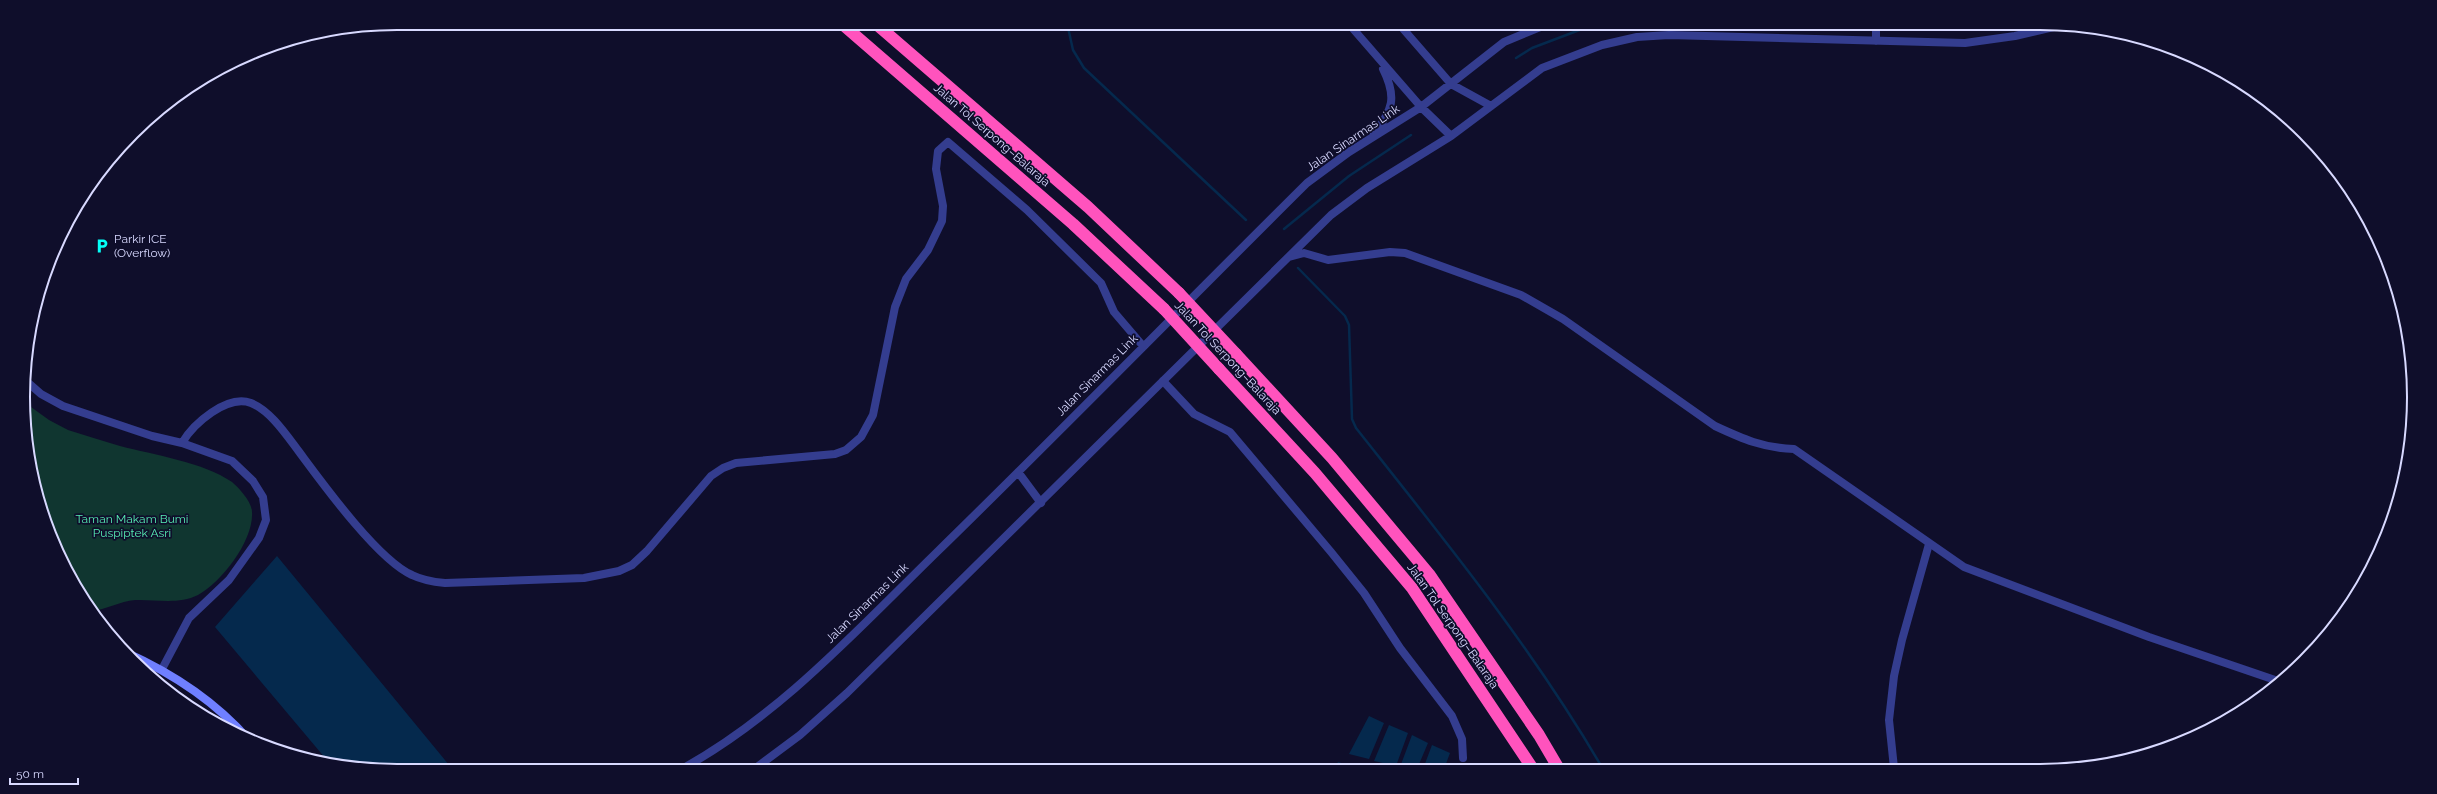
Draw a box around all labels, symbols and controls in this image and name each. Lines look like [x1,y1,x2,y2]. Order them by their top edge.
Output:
street label: Jalan Tol Serpong–Balaraja [931,81,1053,189]
street label: Jalan Sinarmas Link [1304,101,1403,174]
place label: Parkir ICE (Overflow) [114,232,170,260]
parking icon: Parkir ICE (Overflow) [93,237,111,255]
street label: Jalan Tol Serpong–Balaraja [1172,299,1284,417]
street label: Jalan Sinarmas Link [1053,331,1141,419]
park label: Taman Makam Bumi Puspiptek Asri [76,512,188,540]
street label: Jalan Sinarmas Link [823,560,912,646]
street label: Jalan Tol Serpong–Balaraja [1404,561,1502,691]
scale bar [10,760,78,786]
text: 50 m [16,767,44,781]

